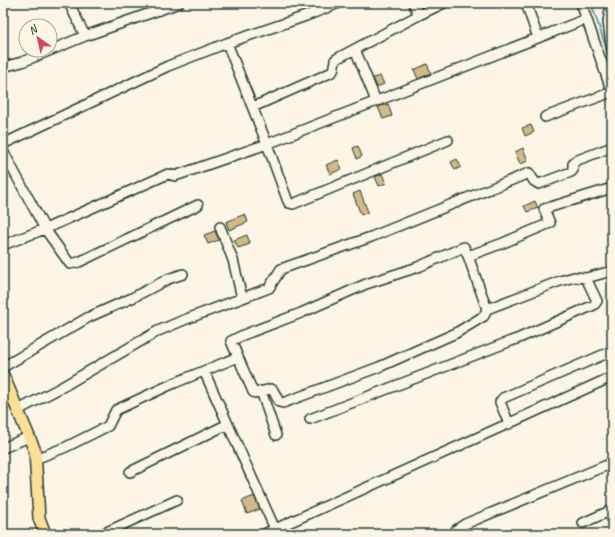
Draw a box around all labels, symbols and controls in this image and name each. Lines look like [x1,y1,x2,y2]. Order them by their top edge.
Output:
north arrow [18,18,58,58]
text: N [26,21,41,37]

